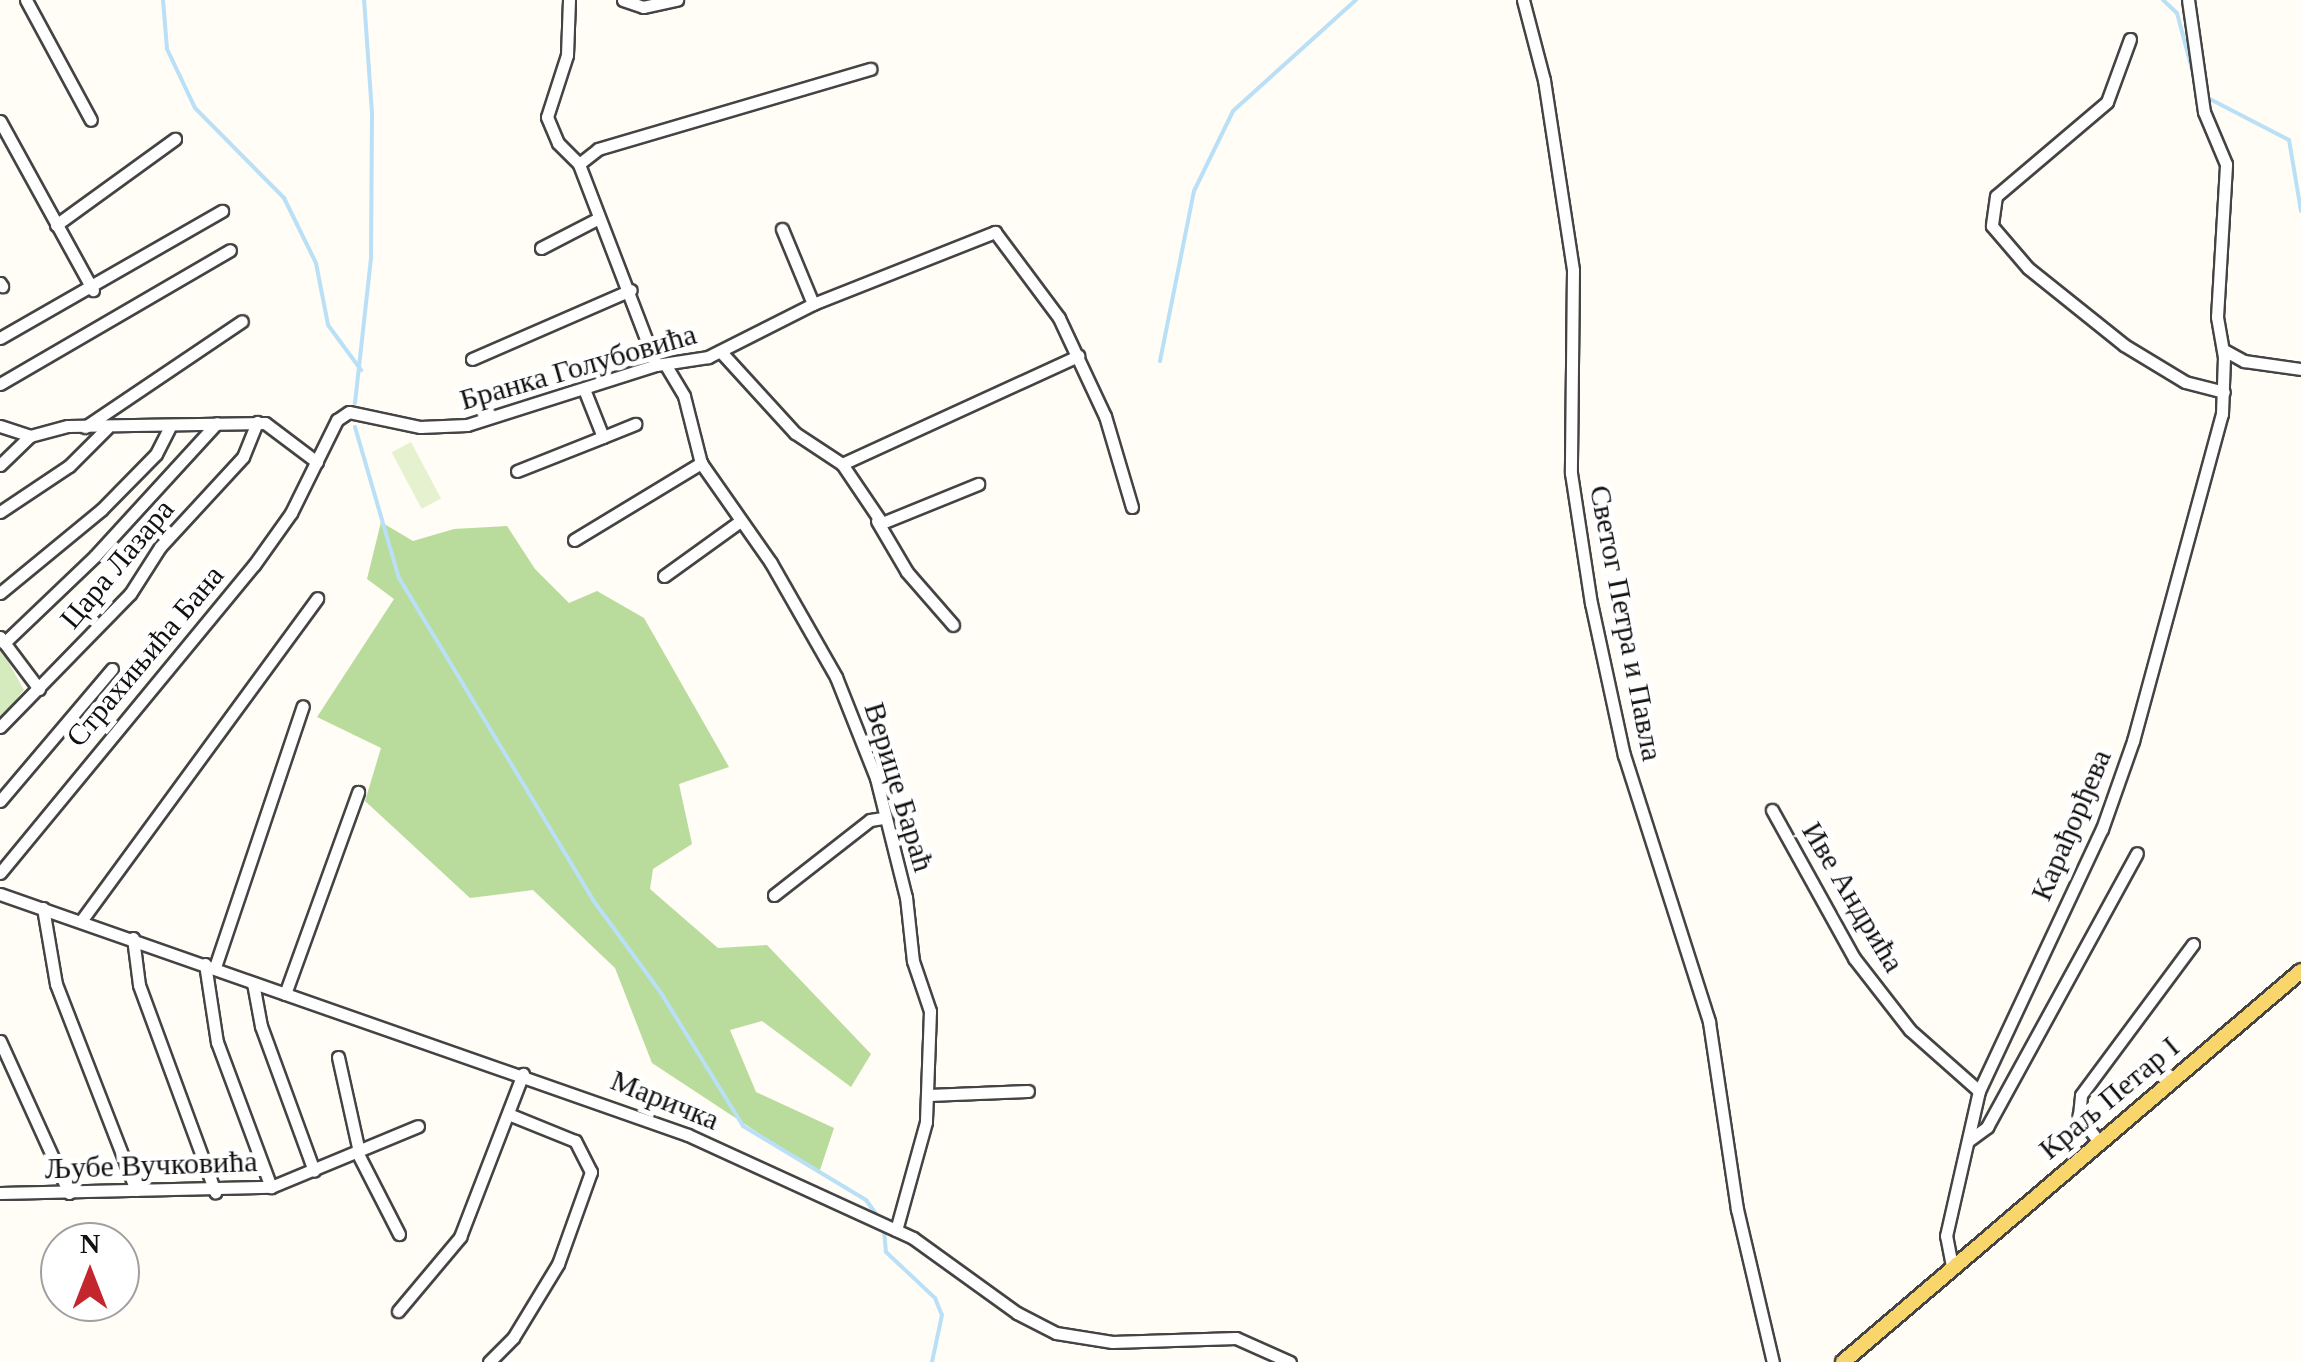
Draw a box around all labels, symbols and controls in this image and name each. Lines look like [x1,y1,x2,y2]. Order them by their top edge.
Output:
street label: Бранка Голубовића [456,316,700,418]
street label: Светог Петра и Павла [1582,482,1670,764]
street label: Цара Лазара [52,492,182,636]
street label: Страхињића Бана [59,558,231,754]
street label: Верице Бараћ [856,698,942,876]
street label: Карађорђева [2023,744,2119,906]
street label: Иве Андрића [1794,815,1912,979]
street label: Краљ Петар I [2032,1029,2186,1167]
street label: Маричка [606,1062,724,1138]
street label: Љубе Вучковића [44,1143,258,1187]
north arrow [40,1222,140,1322]
text: N [80,1228,100,1259]

